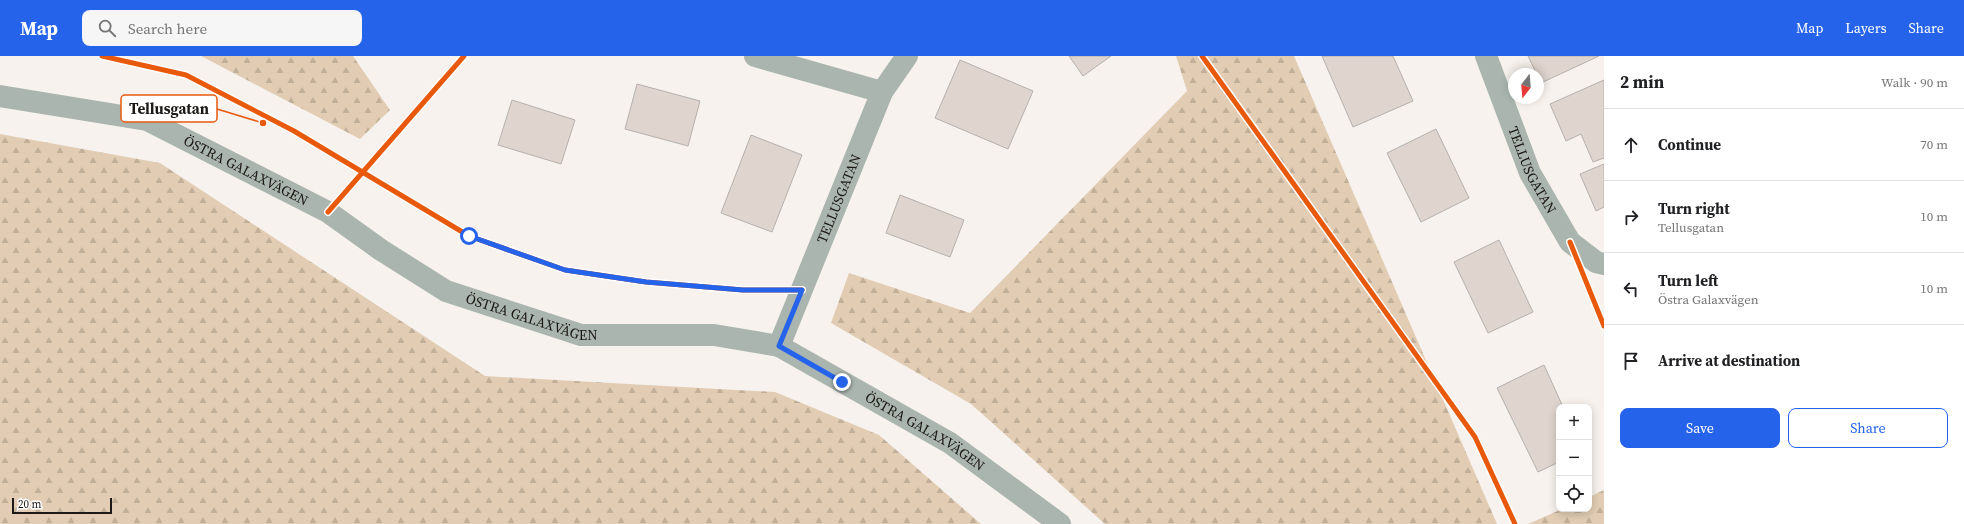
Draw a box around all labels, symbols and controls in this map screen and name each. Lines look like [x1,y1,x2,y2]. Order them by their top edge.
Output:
search box [82,10,362,46]
text: Map [20,15,58,41]
icon: search [96,17,118,39]
text: Search here [128,18,207,39]
text: Map [1796,18,1823,38]
text: Layers [1845,18,1887,38]
text: Share [1909,18,1944,38]
north arrow [1508,68,1544,104]
text: 2 min [1620,70,1664,94]
text: Walk · 90 m [1881,74,1948,91]
callout: Tellusgatan [121,95,217,122]
text: Tellusgatan [129,98,209,119]
street label: TELLUSGATAN [1503,123,1561,217]
street label: ÖSTRA GALAXVÄGEN [180,130,312,210]
icon: ahead [1620,134,1642,156]
text: Continue [1658,134,1721,155]
text: 70 m [1920,136,1948,153]
street label: TELLUSGATAN [812,151,866,246]
text: Turn right [1658,198,1730,219]
icon: right [1620,206,1642,228]
text: 10 m [1920,208,1948,225]
text: Tellusgatan [1658,219,1724,236]
route start [460,227,478,245]
text: Turn left [1658,270,1718,291]
icon: left [1620,278,1642,300]
text: 10 m [1920,280,1948,297]
street label: ÖSTRA GALAXVÄGEN [463,288,598,345]
text: Östra Galaxvägen [1658,291,1759,308]
icon: arrive [1620,350,1642,372]
text: Arrive at destination [1658,350,1800,371]
route end [833,373,851,391]
street label: ÖSTRA GALAXVÄGEN [861,387,989,475]
map controls [1556,404,1592,512]
button: + [1556,404,1592,440]
button: Save [1620,408,1780,448]
button: Share [1788,408,1948,448]
button: − [1556,440,1592,476]
button: locate [1556,476,1592,512]
scale bar [12,496,112,515]
text: 20 m [18,497,41,512]

